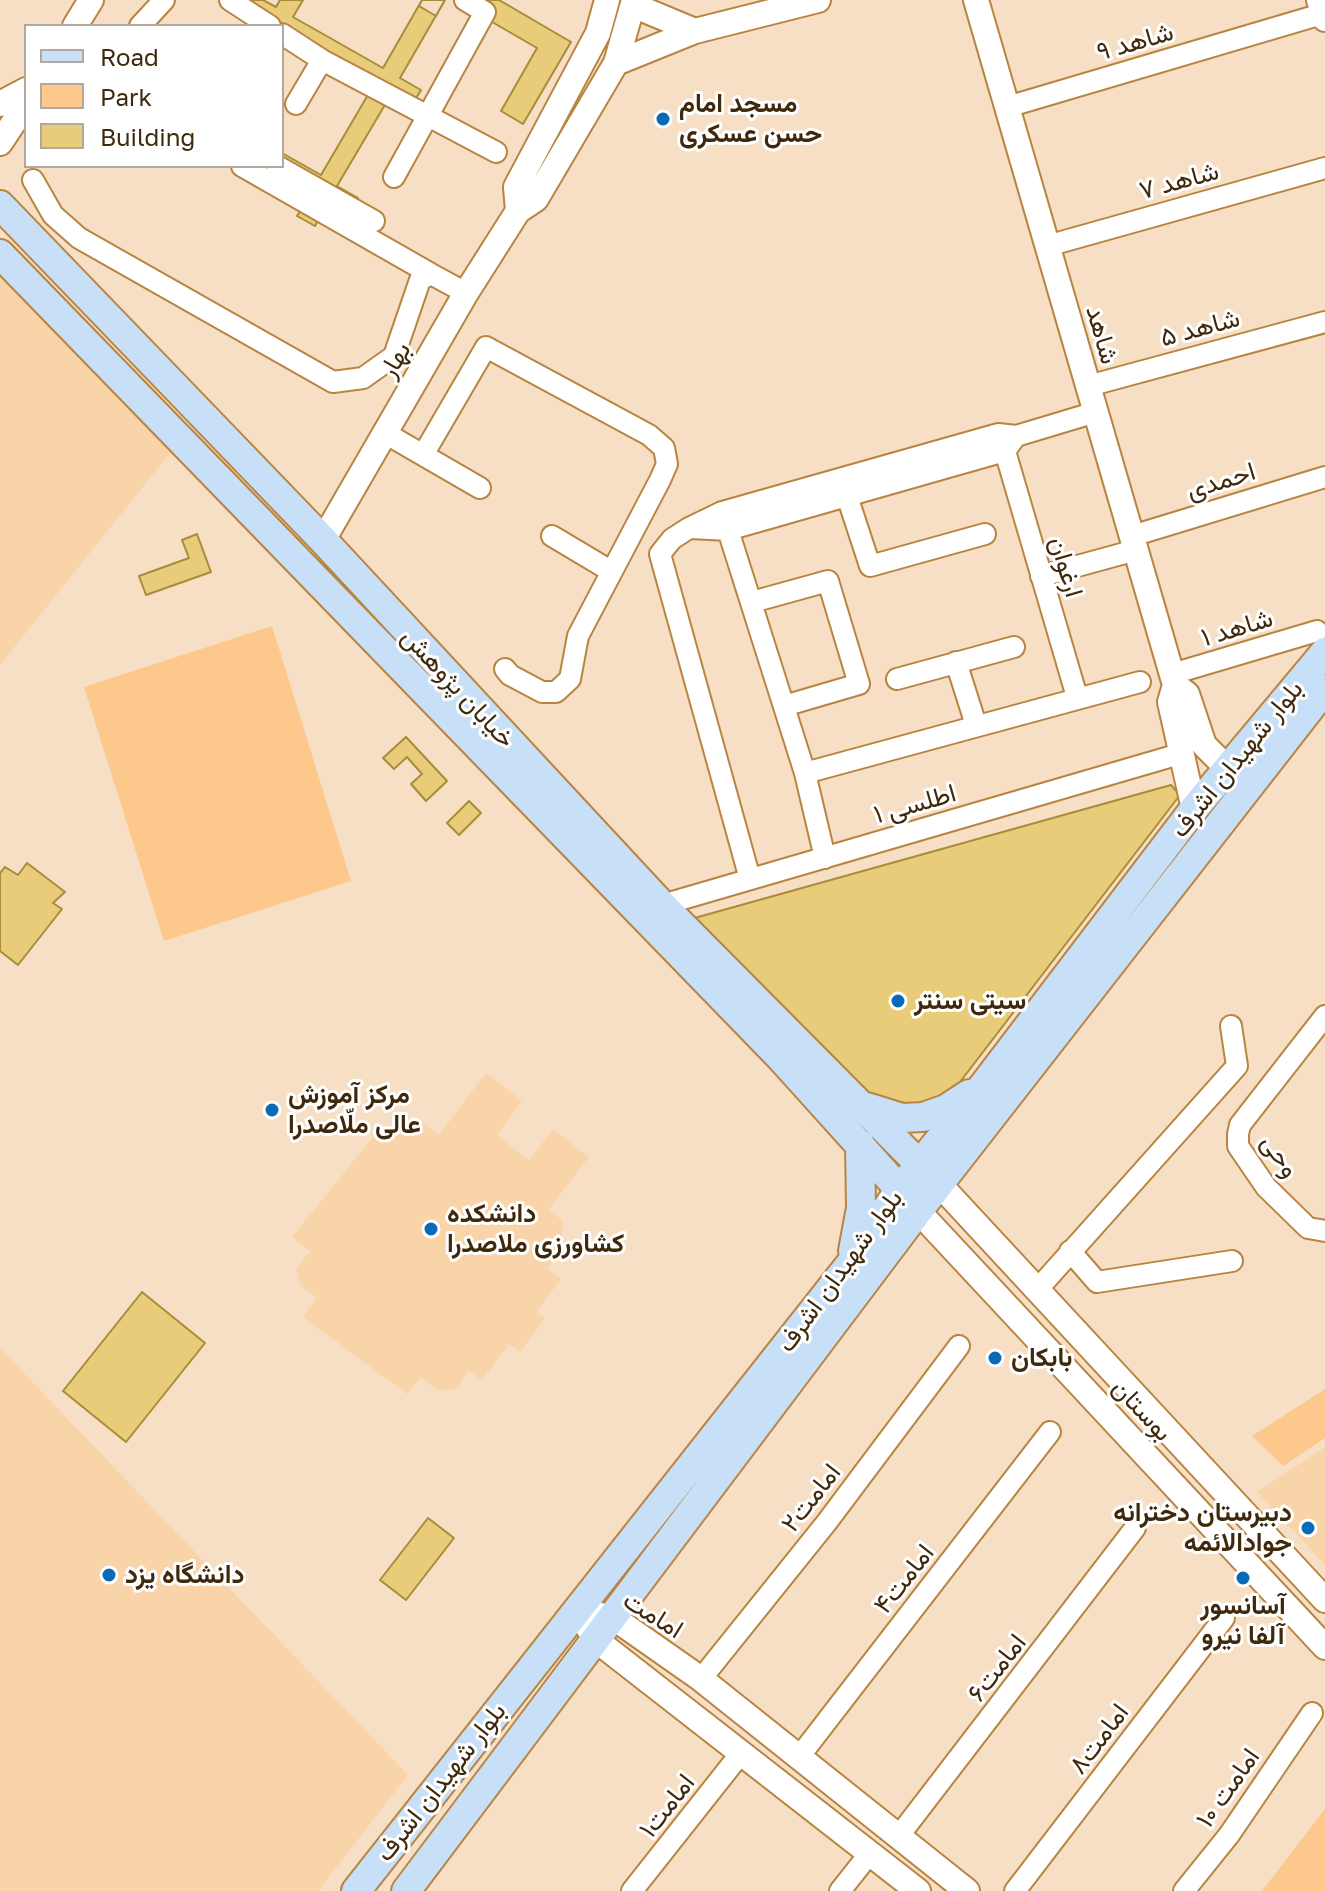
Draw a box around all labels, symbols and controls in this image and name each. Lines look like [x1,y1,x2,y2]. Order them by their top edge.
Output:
street label: شاهد ۹ [1093,16,1177,68]
legend [24,24,284,168]
text: Road [100,42,159,71]
text: Park [100,82,152,111]
place label: مسجد امام حسن عسکری [679,88,822,150]
marker: مسجد امام حسن عسکری [654,110,672,128]
text: Building [100,122,195,151]
street label: شاهد ۷ [1136,155,1222,207]
street label: شاهد [1079,302,1125,368]
street label: شاهد ۵ [1157,302,1243,354]
street label: بهار [372,336,418,384]
street label: احمدی [1183,456,1259,506]
street label: ارغوان [1043,533,1089,601]
street label: شاهد ۱ [1197,602,1277,654]
street label: خیابان پژوهش [395,622,521,754]
street label: بلوار شهیدان اشرف [1164,674,1310,844]
street label: اطلسی ۱ [870,777,960,831]
place label: سیتی سنتر [914,985,1026,1017]
marker: سیتی سنتر [889,992,907,1010]
place label: مرکز آموزش عالی ملّاصدرا [288,1079,421,1140]
marker: مرکز آموزش عالی ملّاصدرا [263,1101,281,1119]
street label: وحی [1254,1128,1306,1184]
street label: بلوار شهیدان اشرف [771,1184,909,1358]
place label: دانشکده کشاورزی ملاصدرا [447,1198,624,1260]
marker: دانشکده کشاورزی ملاصدرا [422,1220,440,1238]
place label: بابکان [1011,1342,1073,1374]
marker: بابکان [986,1349,1004,1367]
street label: بوستان [1105,1372,1179,1448]
street label: امامت۲ [775,1458,847,1538]
place label: دبیرستان دخترانه جوادالائمه [1113,1497,1292,1558]
marker: دبیرستان دخترانه جوادالائمه [1299,1519,1317,1537]
street label: امامت۴ [867,1538,941,1620]
place label: دانشگاه یزد [125,1559,244,1591]
marker: دانشگاه یزد [100,1566,118,1584]
marker: آسانسور آلفا نيرو [1234,1569,1252,1587]
street label: امامت [617,1585,689,1645]
place label: آسانسور آلفا نيرو [1200,1590,1286,1652]
street label: امامت۶ [961,1628,1033,1708]
street label: بلوار شهیدان اشرف [369,1696,513,1868]
street label: امامت۸ [1062,1698,1136,1780]
street label: امامت ۱۰ [1189,1742,1267,1834]
street label: امامت۱ [632,1768,702,1844]

